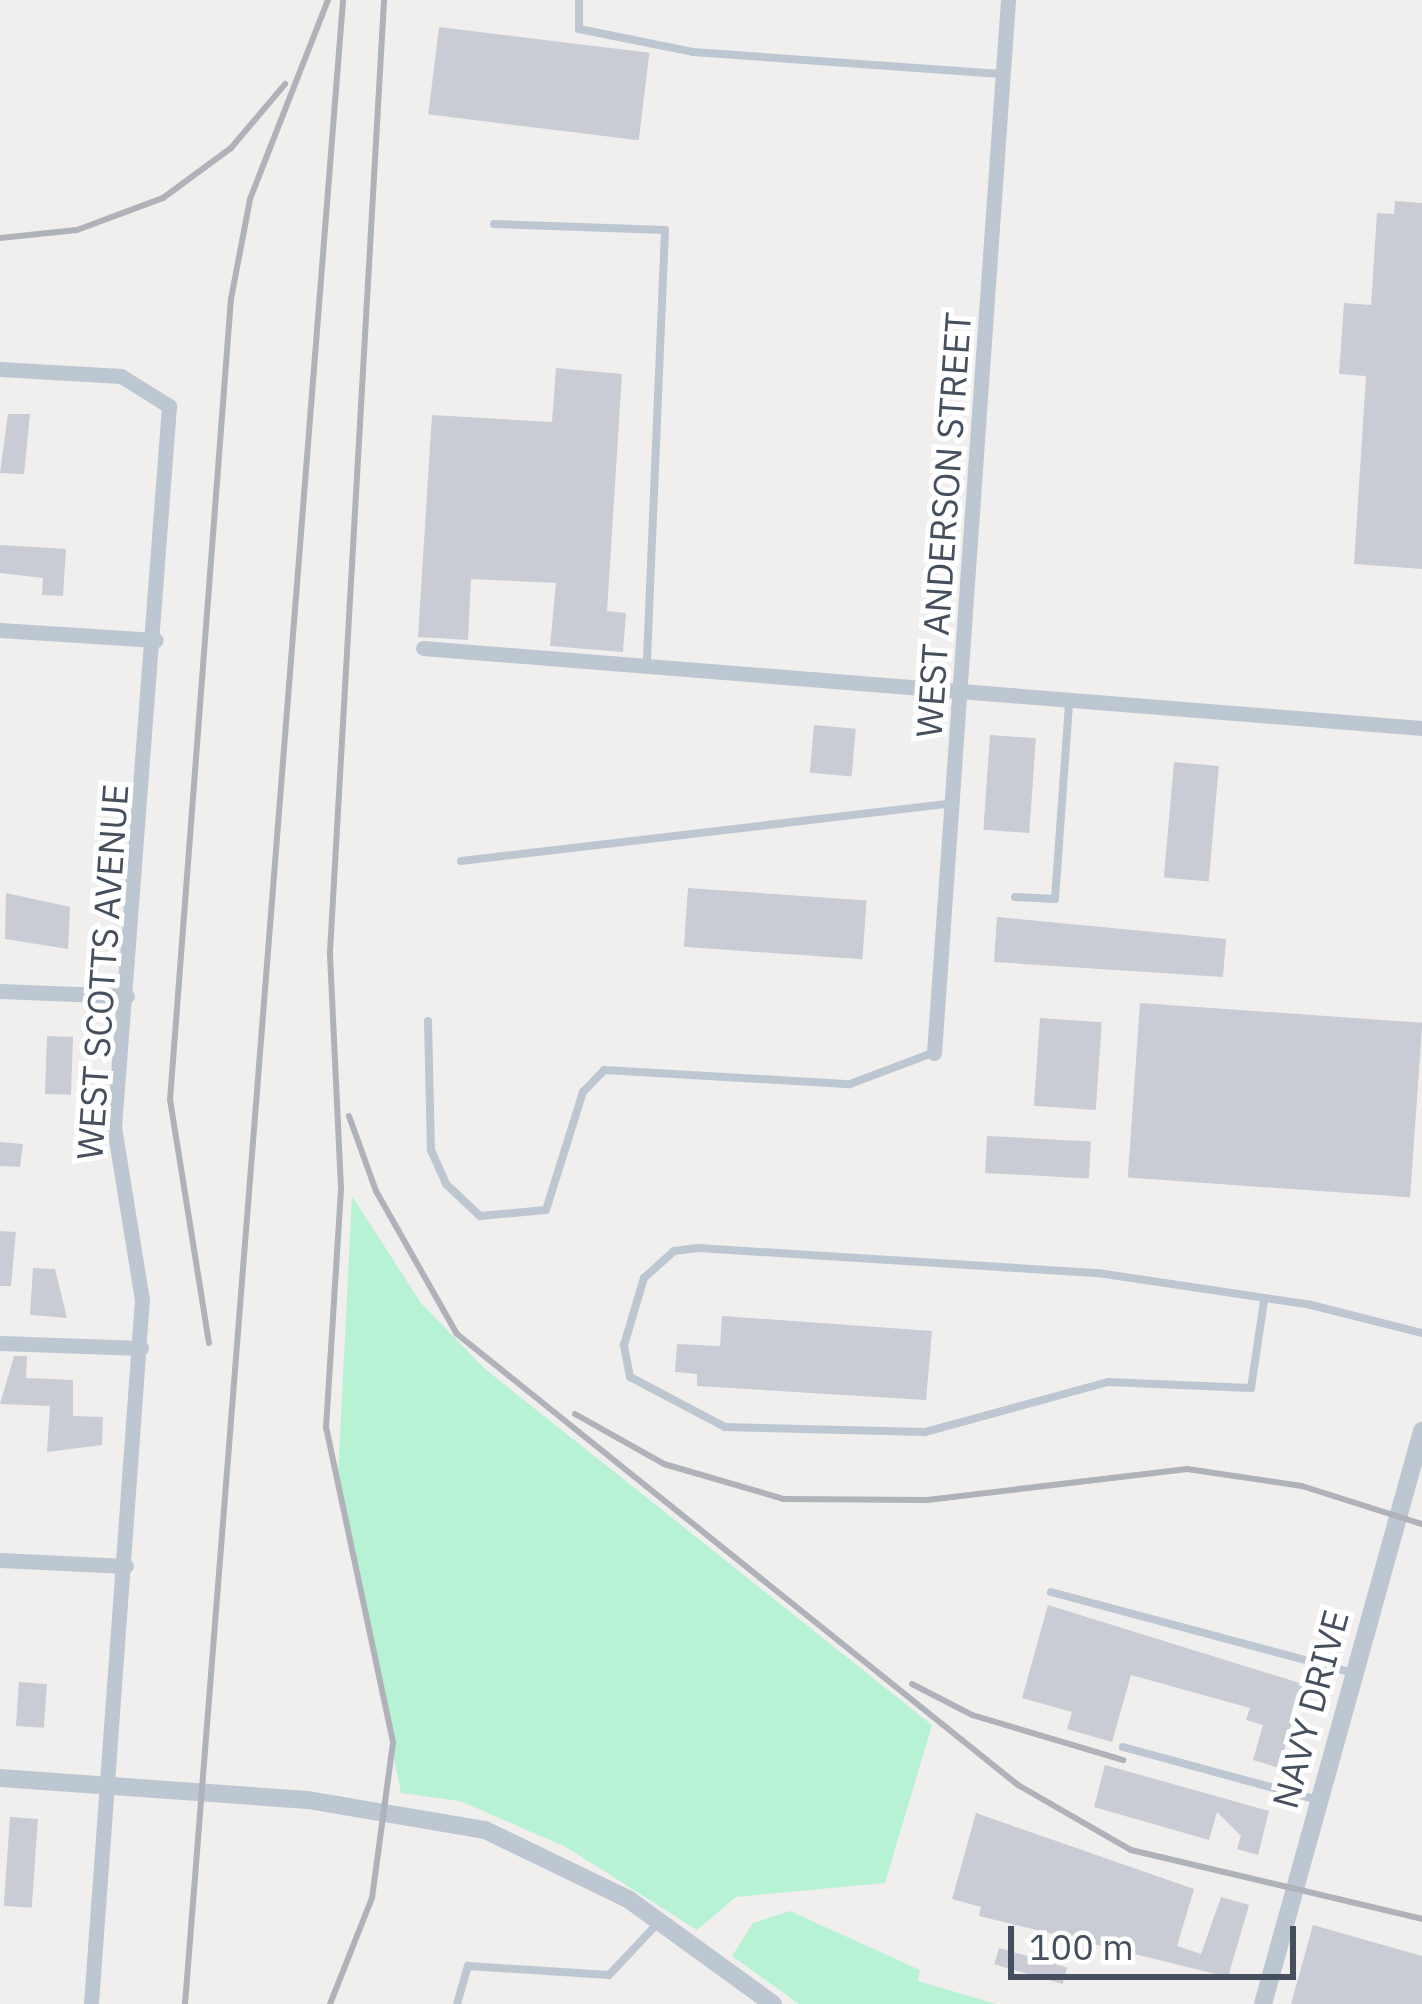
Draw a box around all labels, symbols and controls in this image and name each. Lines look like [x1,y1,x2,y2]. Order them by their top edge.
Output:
street label: WEST ANDERSON STREET [907,311,979,739]
street label: WEST SCOTTS AVENUE [67,783,137,1161]
street label: NAVY DRIVE [1263,1605,1357,1813]
scale bar [1014,1902,1302,1976]
text: 100 m [1029,1923,1134,1970]

